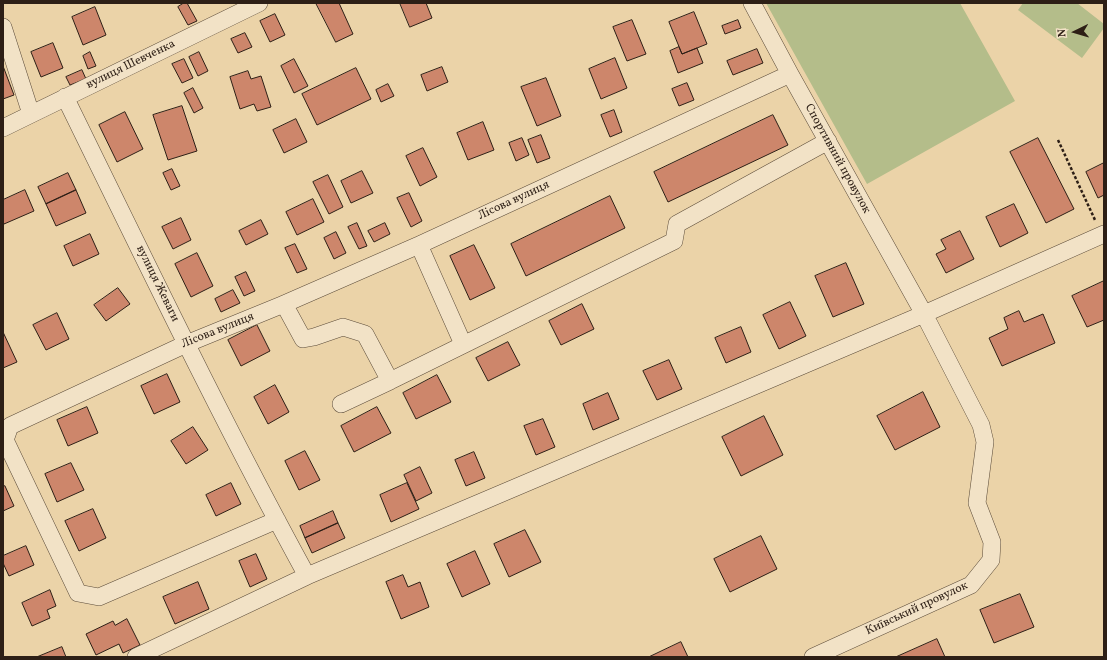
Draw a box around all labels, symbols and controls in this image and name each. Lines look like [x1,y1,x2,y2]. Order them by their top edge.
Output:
north arrow [1055,12,1095,52]
text: N [1055,28,1070,38]
street label: вулиця Шевченка [84,37,178,93]
street label: Спортивний провулок [801,102,873,216]
street label: Лісова вулиця [476,178,552,224]
street label: вулиця Жеваги [132,243,182,325]
street label: Лісова вулиця [180,310,256,352]
street label: Київський провулок [864,579,970,639]

